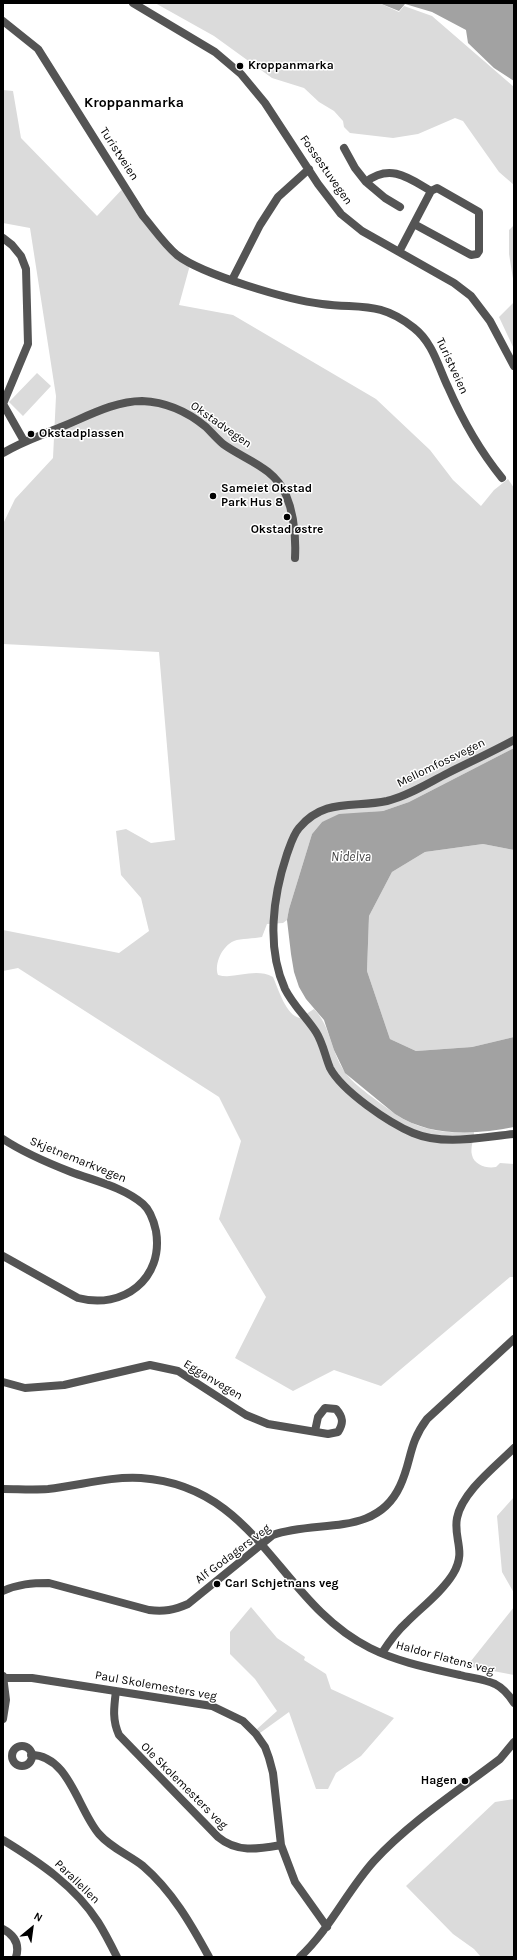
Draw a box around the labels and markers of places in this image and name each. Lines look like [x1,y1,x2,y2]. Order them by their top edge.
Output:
place label: Kroppanmarka [248,59,334,73]
marker: Kroppanmarka [235,61,245,71]
place label: Okstadplassen [39,427,124,441]
marker: Okstadplassen [26,429,36,439]
place label: Sameiet Okstad Park Hus 8 [221,482,312,510]
marker: Sameiet Okstad Park Hus 8 [208,491,218,501]
marker: Okstad østre [282,512,292,522]
place label: Okstad østre [251,523,323,537]
place label: Carl Schjetnans veg [225,1577,339,1591]
marker: Carl Schjetnans veg [212,1579,222,1589]
place label: Hagen [421,1774,457,1788]
marker: Hagen [460,1776,470,1786]

